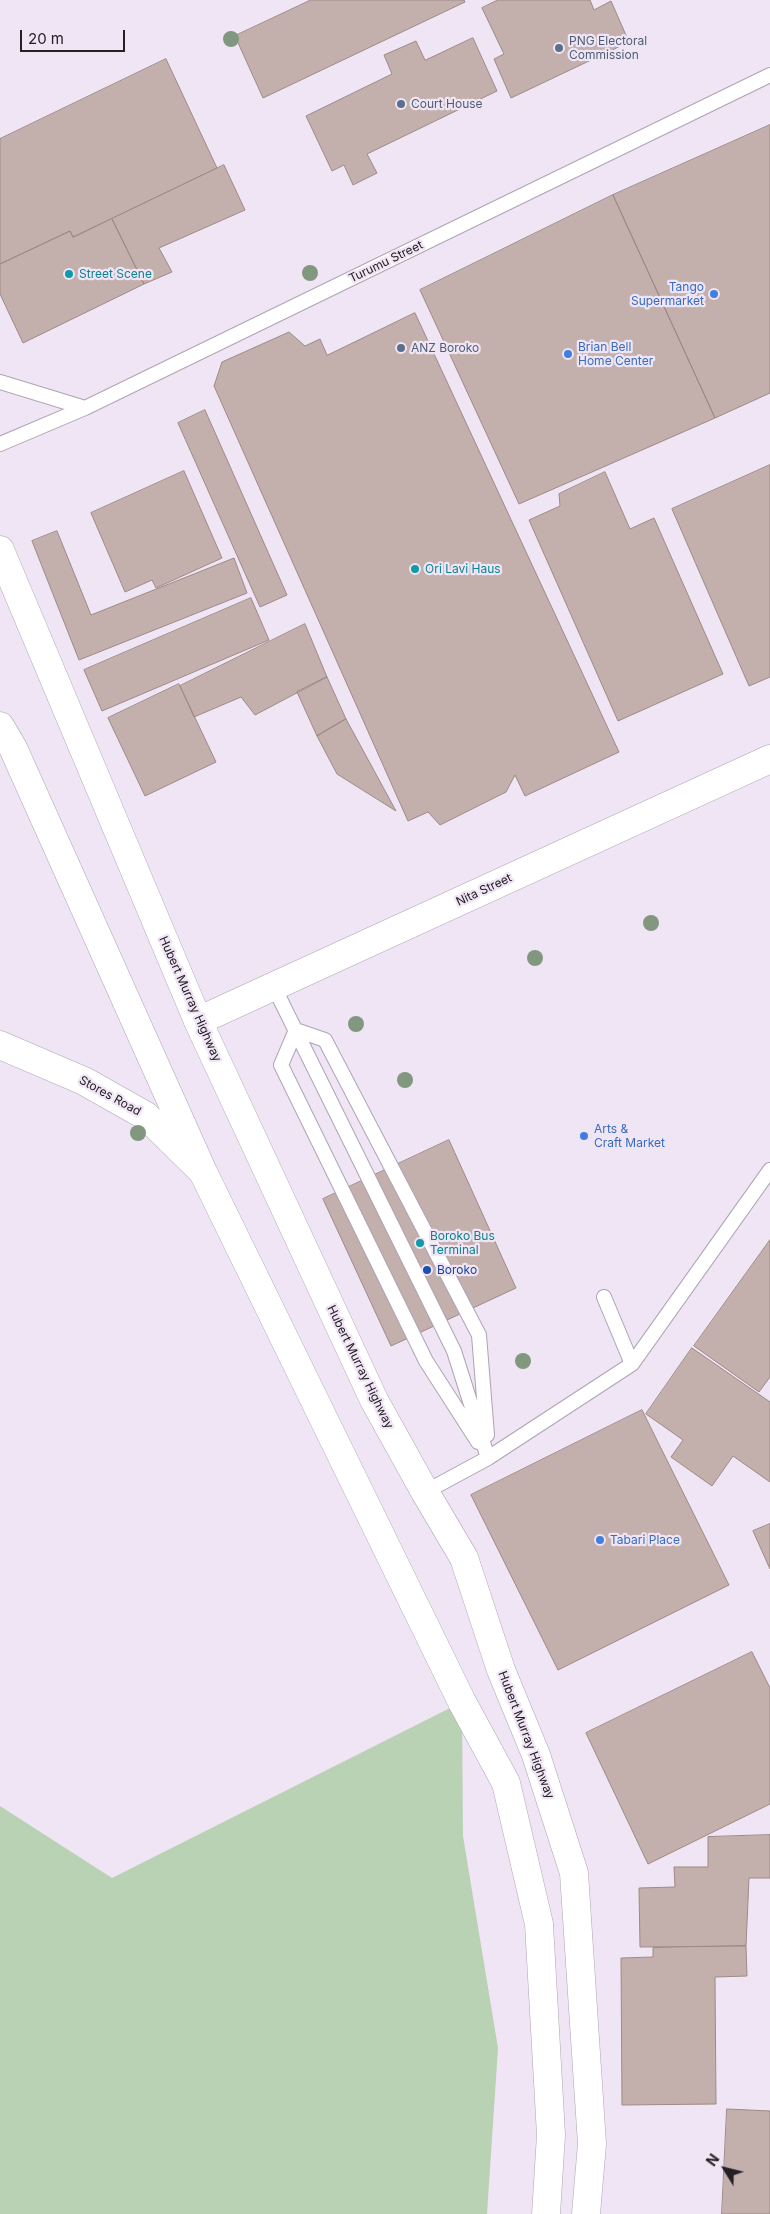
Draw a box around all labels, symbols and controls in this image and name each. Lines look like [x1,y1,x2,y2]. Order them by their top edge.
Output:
scale bar [22,20,128,52]
text: 20 m [28,29,64,48]
place label: PNG Electoral Commission [569,34,647,62]
marker: PNG Electoral Commission [553,42,565,54]
place label: Court House [411,97,483,111]
marker: Court House [395,98,407,110]
street label: Turumu Street [347,238,425,286]
place label: Street Scene [79,267,152,281]
marker: Street Scene [63,268,75,280]
place label: Tango Supermarket [631,280,704,308]
marker: Tango Supermarket [708,288,720,300]
place label: Brian Bell Home Center [578,340,653,368]
place label: ANZ Boroko [411,341,479,355]
marker: ANZ Boroko [395,342,407,354]
marker: Brian Bell Home Center [562,348,574,360]
place label: Ori Lavi Haus [425,562,501,576]
marker: Ori Lavi Haus [409,563,421,575]
street label: Nita Street [454,871,514,909]
street label: Hubert Murray Highway [156,934,224,1064]
street label: Stores Road [76,1073,144,1119]
place label: Arts & Craft Market [594,1122,665,1150]
marker: Arts & Craft Market [578,1130,590,1142]
place label: Boroko Bus Terminal [430,1229,495,1257]
marker: Boroko Bus Terminal [414,1237,426,1249]
place label: Boroko [437,1263,477,1277]
marker: Boroko [421,1264,433,1276]
street label: Hubert Murray Highway [324,1303,396,1431]
place label: Tabari Place [610,1533,680,1547]
marker: Tabari Place [594,1534,606,1546]
street label: Hubert Murray Highway [495,1669,557,1801]
north arrow [700,2144,750,2194]
text: N [702,2151,722,2169]

